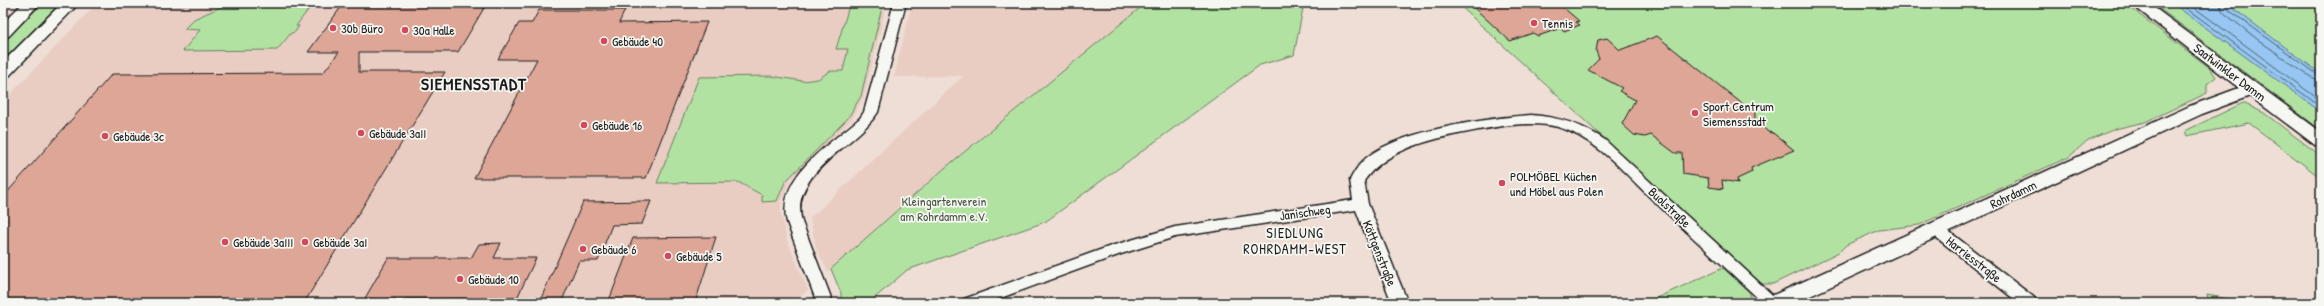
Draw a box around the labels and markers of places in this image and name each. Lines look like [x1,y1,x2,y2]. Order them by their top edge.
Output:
place label: Tennis [1542,14,1573,32]
marker: Tennis [1529,18,1539,28]
place label: 30b Büro [341,19,383,37]
place label: 30a Halle [413,21,455,39]
marker: 30b Büro [328,23,338,33]
marker: 30a Halle [400,25,410,35]
place label: Gebäude 40 [612,32,663,50]
marker: Gebäude 40 [599,36,609,46]
place label: Sport Centrum Siemensstadt [1703,97,1774,130]
marker: Sport Centrum Siemensstadt [1690,108,1700,118]
place label: Gebäude 16 [592,116,642,134]
marker: Gebäude 16 [579,120,589,130]
place label: Gebäude 3aII [369,124,426,142]
place label: Gebäude 3c [113,127,164,145]
marker: Gebäude 3aII [356,128,366,138]
marker: Gebäude 3c [100,131,110,141]
place label: POLMÖBEL Küchen und Möbel aus Polen [1510,167,1604,200]
marker: POLMÖBEL Küchen und Möbel aus Polen [1497,178,1507,188]
place label: Gebäude 3aIII [233,233,293,251]
place label: Gebäude 3aI [313,233,367,251]
marker: Gebäude 3aIII [220,237,230,247]
marker: Gebäude 3aI [300,237,310,247]
place label: Gebäude 6 [591,240,637,258]
marker: Gebäude 6 [578,244,588,254]
place label: Gebäude 5 [676,247,722,265]
marker: Gebäude 5 [663,251,673,261]
place label: Gebäude 10 [468,270,519,288]
marker: Gebäude 10 [455,274,465,284]

